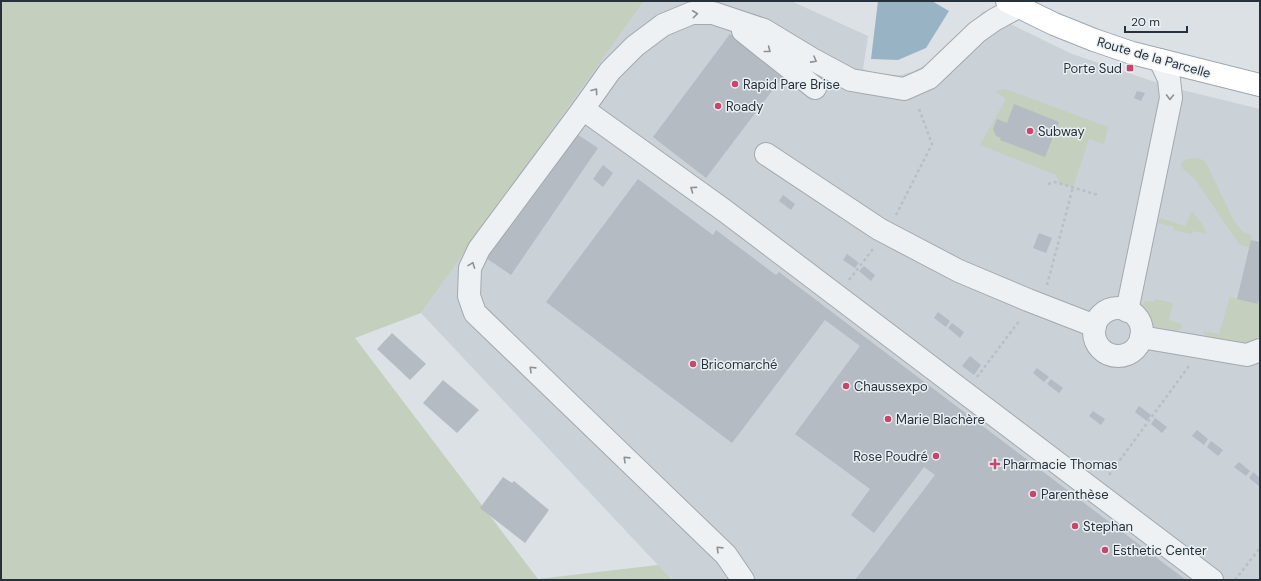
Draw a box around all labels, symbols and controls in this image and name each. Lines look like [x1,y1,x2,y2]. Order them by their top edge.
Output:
scale bar [1125,8,1187,34]
one-way arrow [692,9,698,18]
text: 20 m [1131,14,1160,30]
street label: Route de la Parcelle [1095,33,1213,82]
one-way arrow [764,46,771,53]
one-way arrow [810,55,817,63]
place label: Porte Sud [1063,60,1122,77]
marker: Porte Sud [1125,63,1135,73]
place label: Rapid Pare Brise [743,76,840,93]
marker: Rapid Pare Brise [730,79,740,89]
one-way arrow [590,88,598,95]
one-way arrow [1166,94,1174,100]
place label: Roady [726,98,764,115]
marker: Roady [713,101,723,111]
place label: Subway [1038,123,1085,140]
marker: Subway [1025,126,1035,136]
one-way arrow [691,186,698,193]
one-way arrow [467,261,475,268]
place label: Bricomarché [701,356,777,373]
marker: Bricomarché [688,359,698,369]
one-way arrow [529,366,537,373]
place label: Chaussexpo [854,378,928,395]
marker: Chaussexpo [841,381,851,391]
place label: Marie Blachère [896,411,985,428]
marker: Marie Blachère [883,414,893,424]
place label: Rose Poudré [853,448,928,465]
marker: Rose Poudré [931,451,941,461]
one-way arrow [623,456,631,464]
place label: Pharmacie Thomas [1003,456,1118,473]
marker: Pharmacie Thomas [990,459,1000,469]
place label: Parenthèse [1041,486,1109,503]
marker: Parenthèse [1028,489,1038,499]
place label: Stephan [1083,518,1133,535]
marker: Stephan [1070,521,1080,531]
place label: Esthetic Center [1113,542,1207,559]
marker: Esthetic Center [1100,545,1110,555]
one-way arrow [717,547,724,554]

